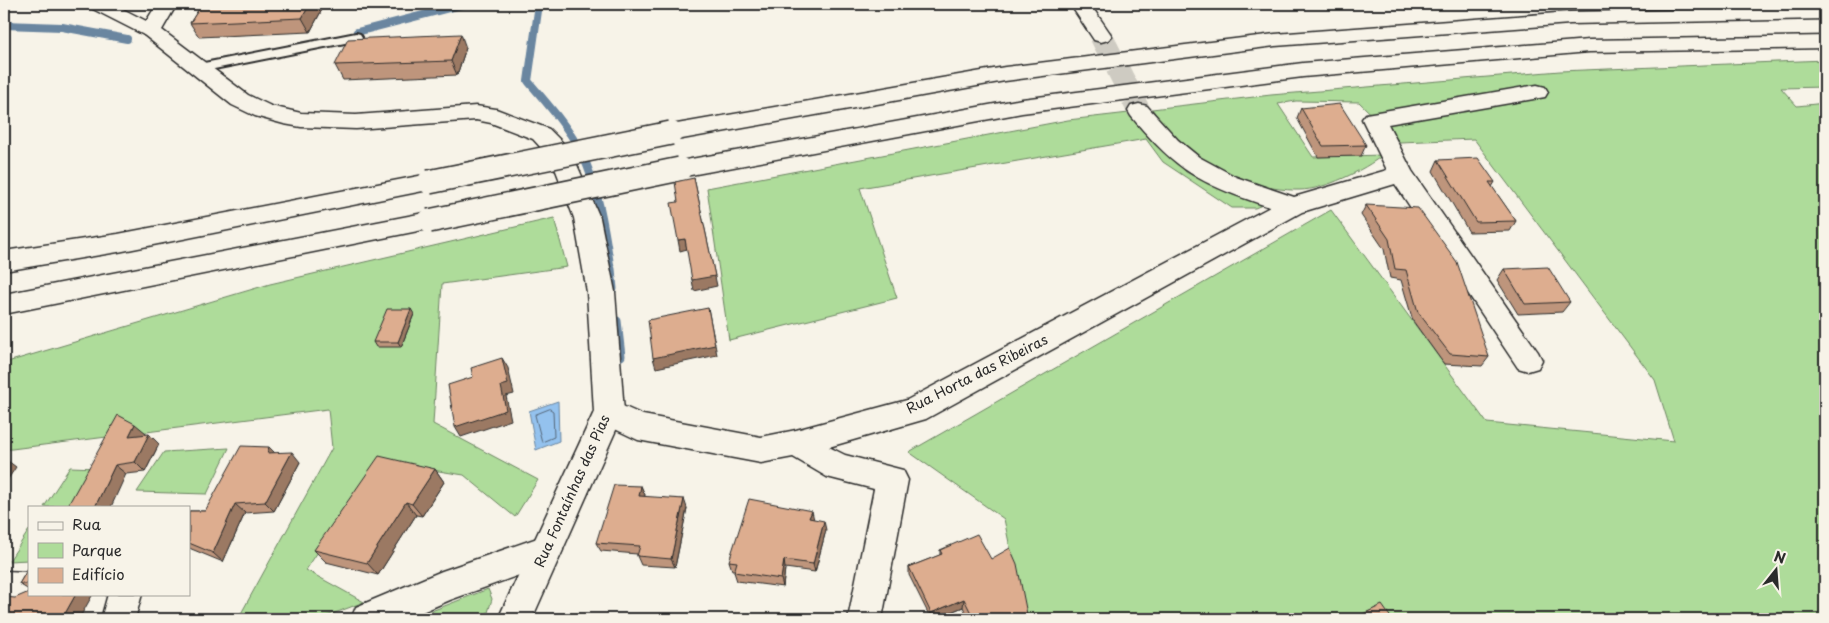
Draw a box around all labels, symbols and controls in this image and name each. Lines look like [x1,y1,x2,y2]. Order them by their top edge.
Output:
street label: Rua Horta das Ribeiras [902,329,1051,418]
street label: Rua Fontaínhas das Pias [528,411,615,571]
legend [28,506,190,596]
text: Rua [72,512,101,535]
text: Parque [72,538,122,561]
text: N [1772,545,1788,569]
north arrow [1752,546,1802,596]
text: Edifício [72,562,125,585]

